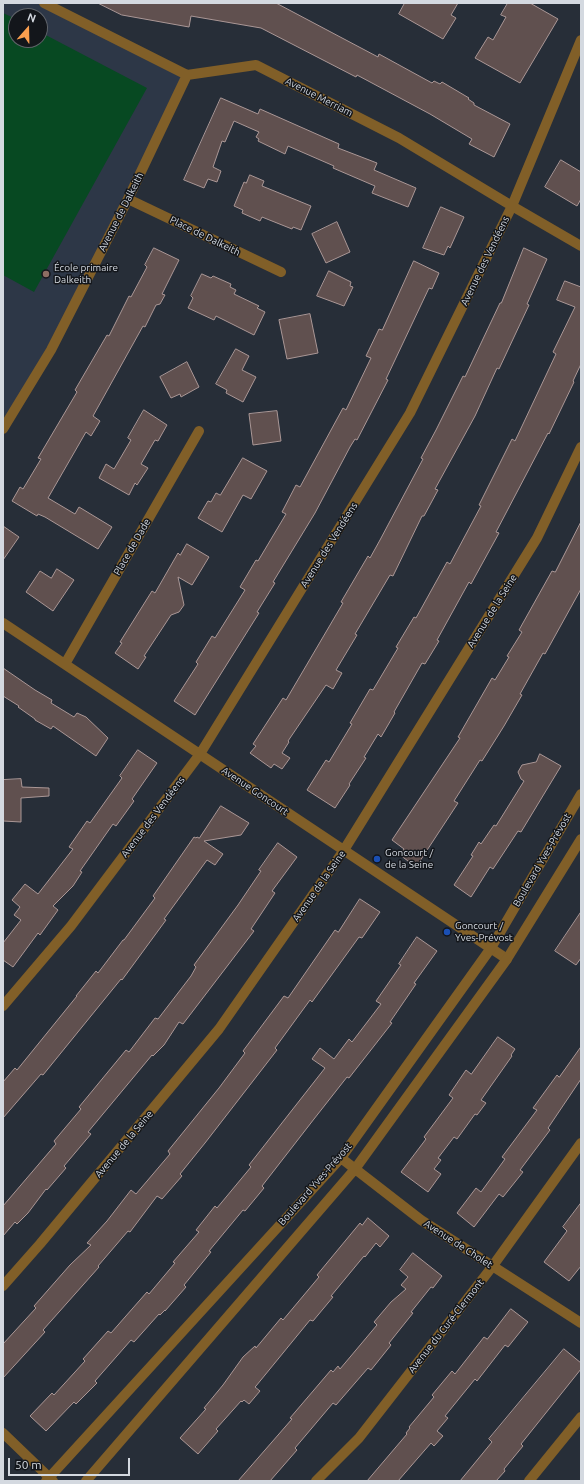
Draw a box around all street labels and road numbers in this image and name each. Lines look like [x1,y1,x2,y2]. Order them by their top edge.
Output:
street label: Avenue Merriam [283,75,355,119]
street label: Avenue de Dalkeith [96,171,146,253]
street label: Place de Dalkeith [168,214,242,258]
street label: Avenue des Vendéens [458,214,512,308]
street label: Avenue des Vendéens [298,500,360,590]
street label: Place de Dade [111,517,153,577]
street label: Avenue de la Seine [465,572,519,650]
street label: Avenue Goncourt [219,764,291,818]
street label: Avenue des Vendéens [119,774,187,860]
street label: Boulevard Yves-Prévost [510,811,574,909]
street label: Avenue de la Seine [290,848,348,924]
street label: Avenue de la Seine [92,1108,156,1180]
street label: Boulevard Yves-Prévost [276,1140,354,1228]
street label: Avenue de Cholet [421,1217,495,1271]
street label: Avenue du Curé-Clermont [406,1277,486,1375]

